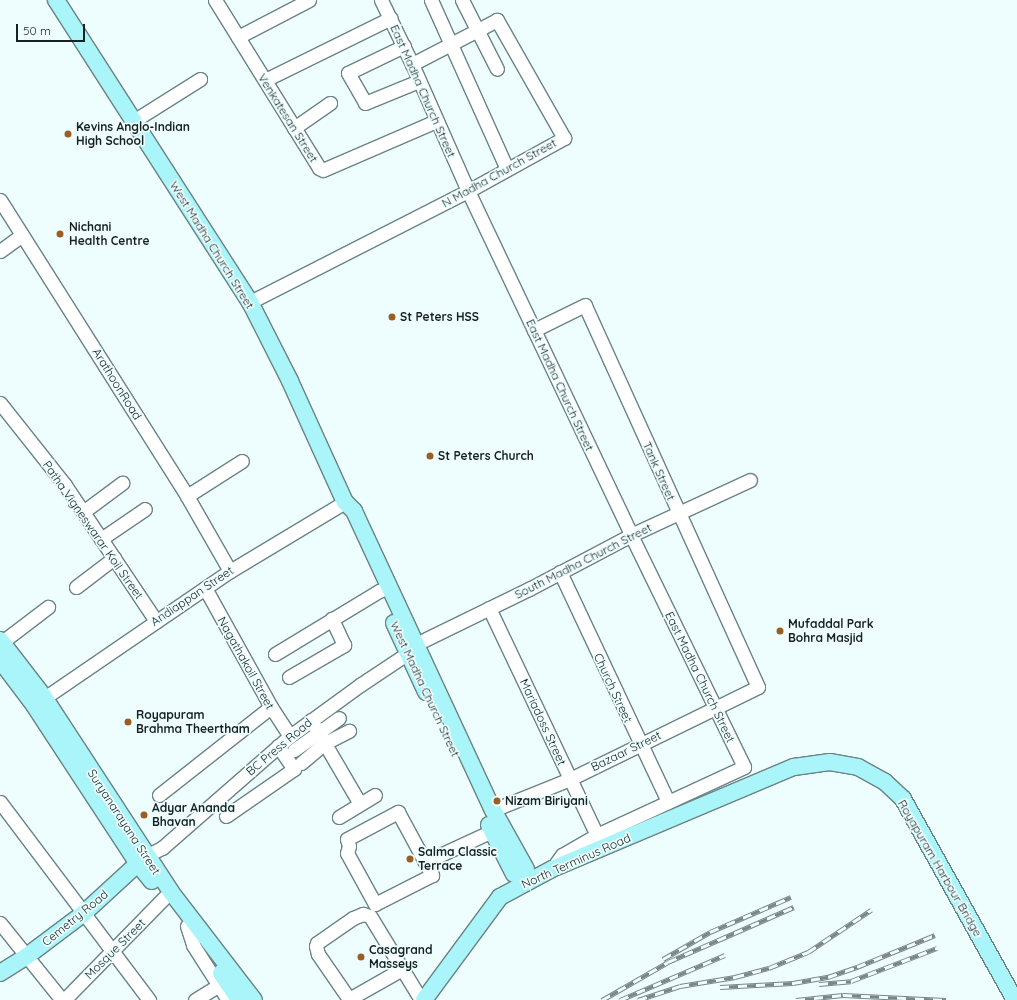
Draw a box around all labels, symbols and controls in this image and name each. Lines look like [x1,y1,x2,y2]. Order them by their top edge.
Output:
scale bar [18,16,87,42]
street label: East Madha Church Street [387,22,459,160]
text: 50 m [23,23,51,38]
street label: Venkatesan Street [255,71,321,165]
place label: Kevins Anglo-Indian High School [76,120,190,148]
marker: Kevins Anglo-Indian High School [63,129,73,139]
street label: N Madha Church Street [439,135,559,211]
street label: West Madha Church Street [167,178,257,312]
place label: Nichani Health Centre [69,220,149,248]
marker: Nichani Health Centre [54,228,66,240]
place label: St Peters HSS [400,310,479,324]
marker: St Peters HSS [387,312,397,322]
street label: East Madha Church Street [523,317,597,453]
street label: ArathoonRoad [89,346,145,422]
street label: Tank Street [640,439,678,503]
place label: St Peters Church [438,449,534,463]
marker: St Peters Church [425,451,435,461]
street label: Patha Vigneswarar Koil Street [40,458,146,602]
street label: South Madha Church Street [512,520,654,602]
street label: Andiappan Street [148,563,236,629]
street label: East Madha Church Street [662,609,738,745]
street label: Nagathakoil Street [215,614,277,712]
place label: Mufaddal Park Bohra Masjid [788,617,874,645]
street label: West Madha Church Street [387,619,463,759]
marker: Mufaddal Park Bohra Masjid [775,626,785,636]
street label: Church Street [591,651,635,725]
street label: Mariadoss Street [517,677,569,767]
place label: Royapuram Brahma Theertham [136,708,250,736]
street label: BC Press Road [243,715,315,779]
marker: Royapuram Brahma Theertham [123,717,133,727]
street label: Bazaar Street [589,728,663,774]
street label: Suryanarayana Street [85,767,163,877]
place label: Nizam Biriyani [505,794,588,808]
marker: Nizam Biriyani [492,796,502,806]
street label: Royapuram Harbour Bridge [895,797,985,939]
place label: Adyar Ananda Bhavan [152,801,235,829]
marker: Adyar Ananda Bhavan [139,810,149,820]
street label: North Terminus Road [519,830,633,892]
place label: Salma Classic Terrace [418,845,497,873]
marker: Salma Classic Terrace [405,854,415,864]
street label: Cemetry Road [39,887,111,949]
street label: Mosque Street [82,916,148,982]
place label: Casagrand Masseys [369,943,432,971]
marker: Casagrand Masseys [356,952,366,962]

